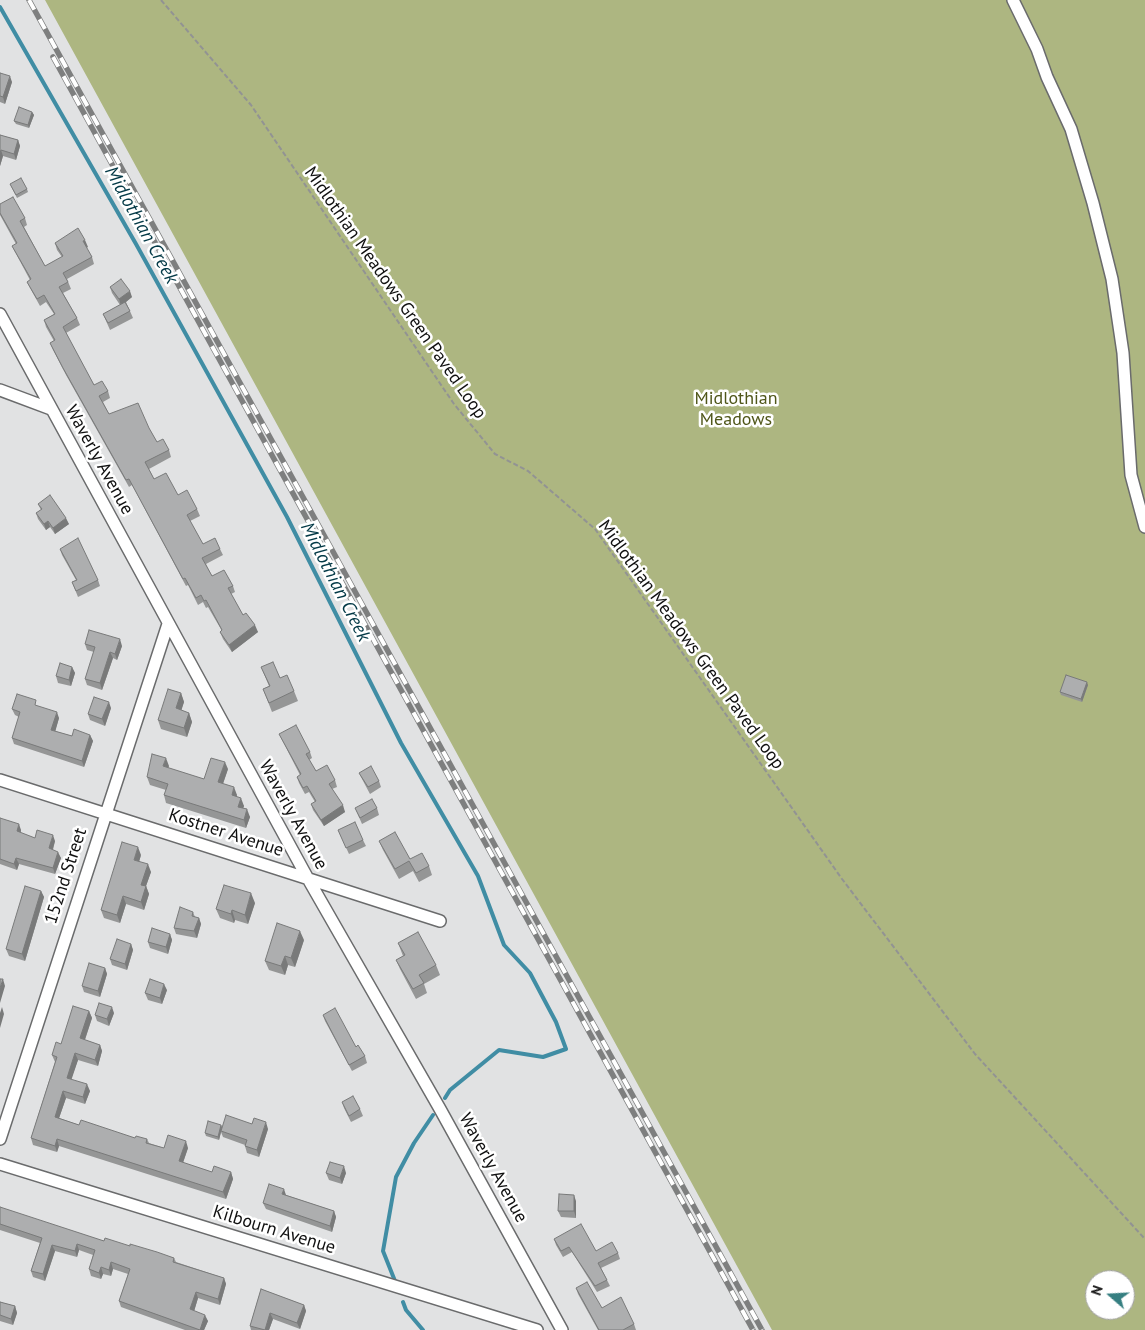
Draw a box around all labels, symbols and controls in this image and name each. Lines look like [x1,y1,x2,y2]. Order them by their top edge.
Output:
water label: Midlothian Creek [99,162,183,288]
street label: Midlothian Meadows Green Paved Loop [299,163,491,423]
park label: Midlothian Meadows [694,388,778,430]
street label: Waverly Avenue [60,402,138,518]
street label: Midlothian Meadows Green Paved Loop [593,516,789,774]
water label: Midlothian Creek [295,519,375,645]
street label: Waverly Avenue [254,757,332,873]
street label: Kostner Avenue [166,804,286,862]
street label: 152nd Street [40,825,92,927]
street label: Waverly Avenue [454,1110,532,1226]
street label: Kilbourn Avenue [210,1201,338,1259]
north arrow [1085,1270,1135,1320]
text: N [1087,1283,1107,1298]

